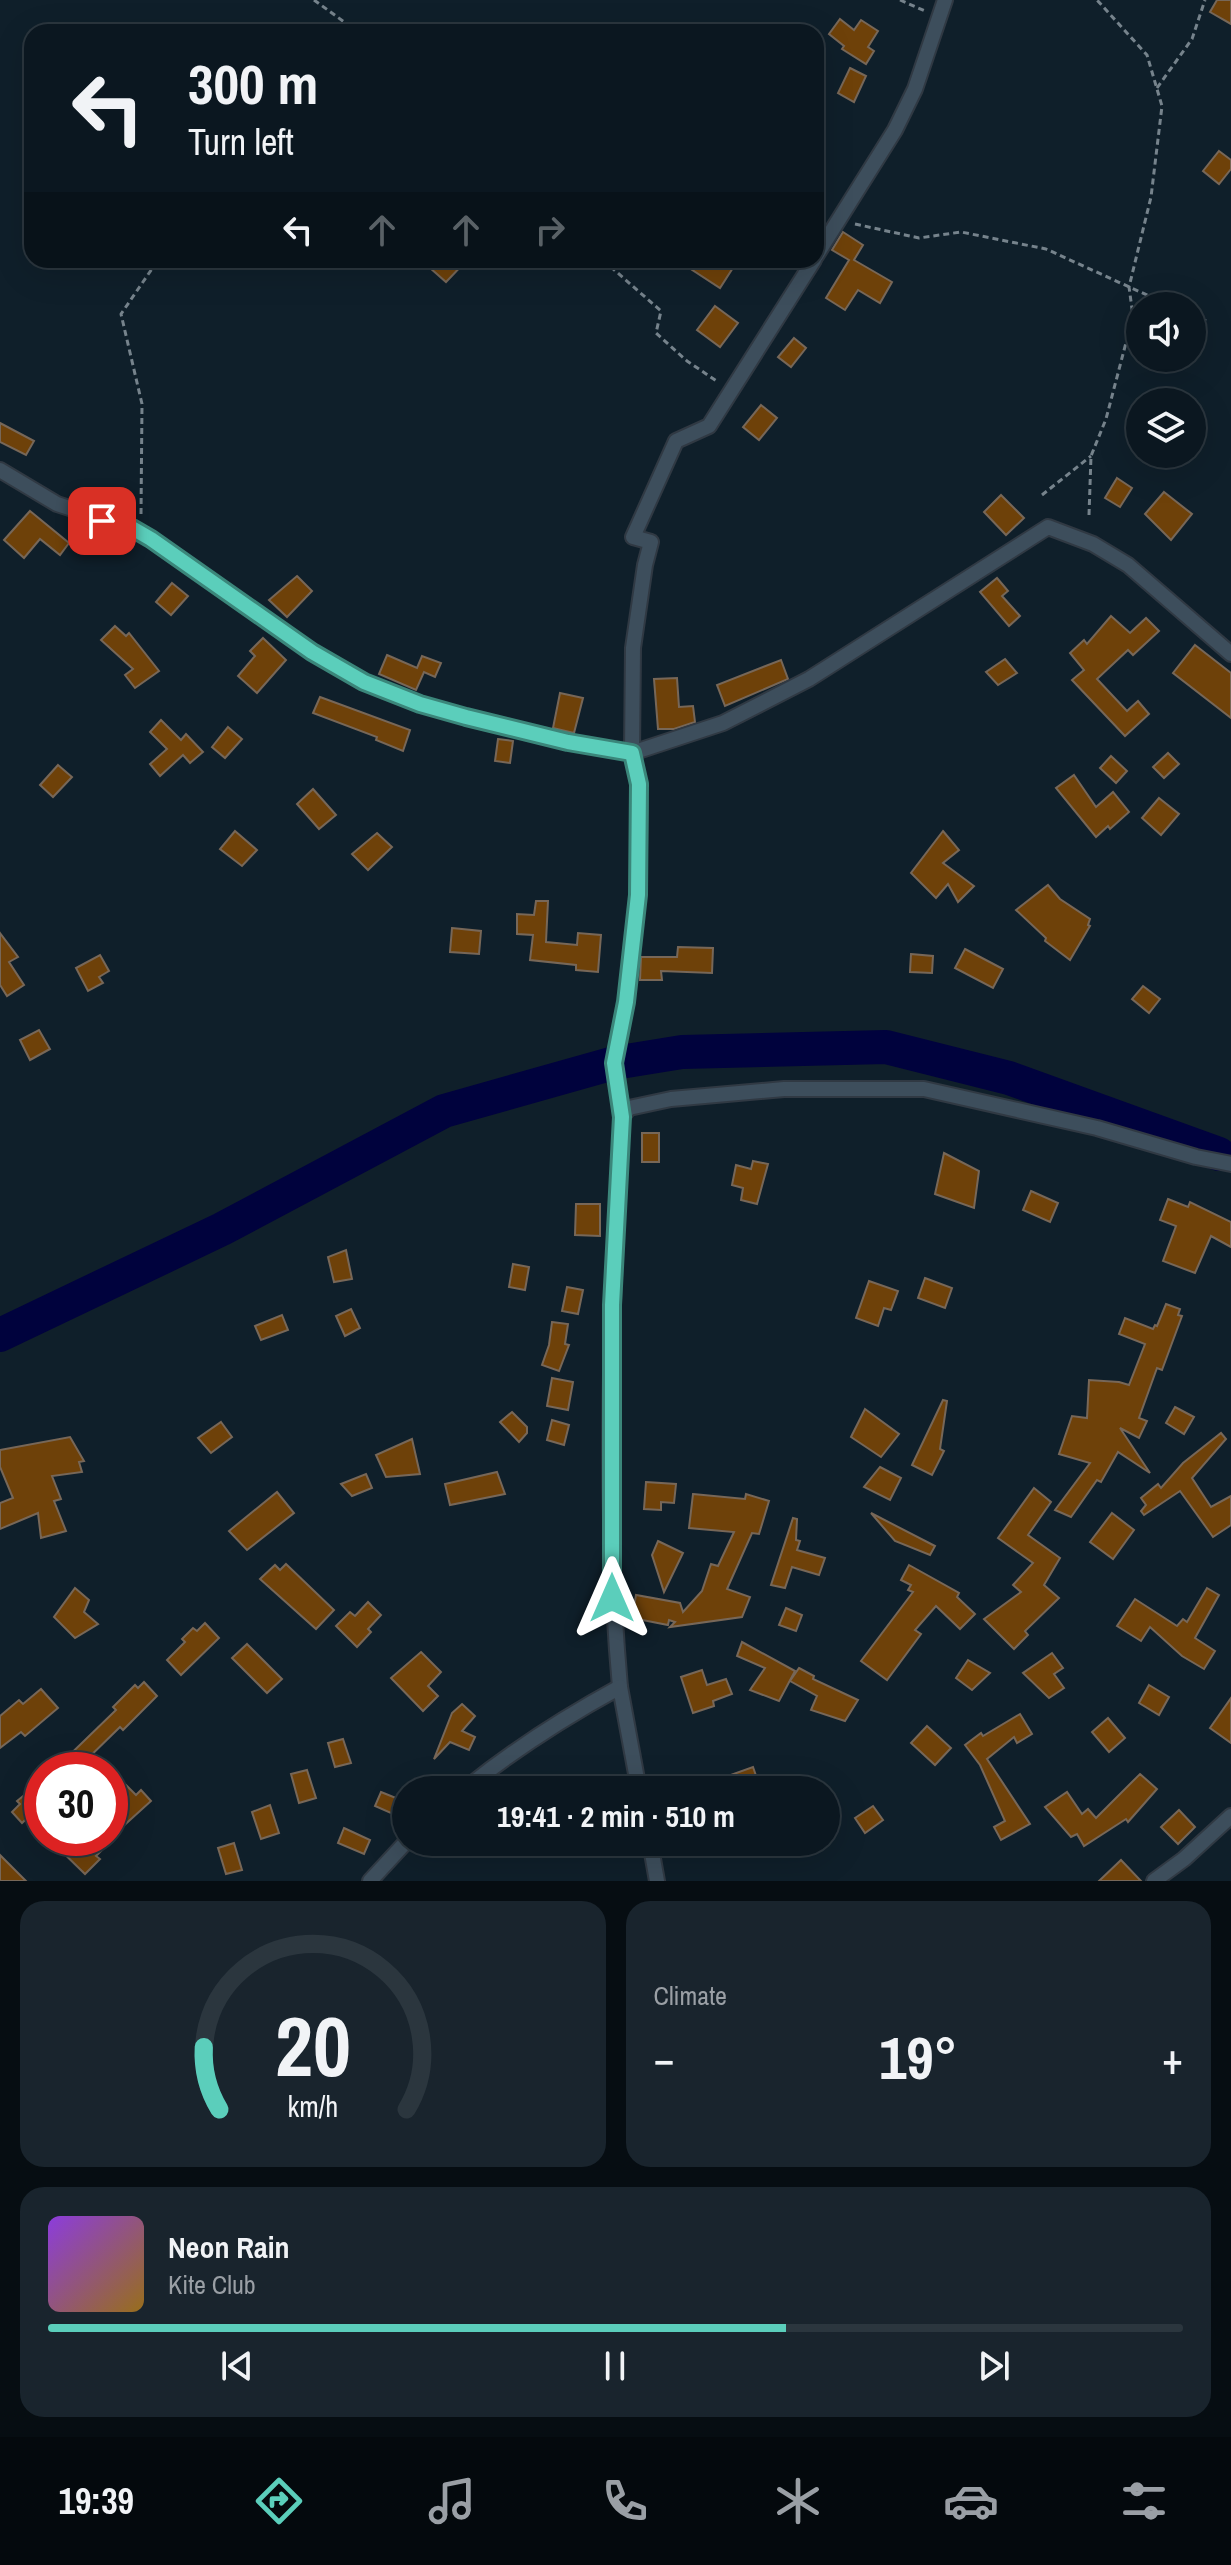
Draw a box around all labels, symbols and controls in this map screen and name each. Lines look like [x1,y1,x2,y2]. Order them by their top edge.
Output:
text: 300 m [188,46,318,121]
icon: left [56,56,160,160]
text: Turn left [188,118,294,166]
icon: left [276,208,320,252]
icon: ahead [360,208,404,252]
icon: ahead [444,208,488,252]
icon: right [528,208,572,252]
map controls [1126,292,1206,468]
button: sound [1126,292,1206,372]
button: layers [1126,388,1206,468]
pin [68,487,136,555]
icon: arrive [80,499,124,543]
position arrow [570,1556,654,1640]
speed limit sign: 30 [24,1752,128,1856]
text: 19:41 · 2 min · 510 m [497,1796,735,1836]
text: Climate [654,1978,727,2013]
text: 20 [275,1990,351,2102]
text: 19° [879,2017,958,2098]
text: − [654,2028,675,2088]
text: + [1162,2028,1183,2088]
text: km/h [287,2087,338,2126]
text: Neon Rain [168,2227,290,2267]
text: Kite Club [168,2267,256,2302]
icon: previous [215,2344,259,2388]
icon: pause [593,2344,637,2388]
icon: next [972,2344,1016,2388]
icon: directions [251,2473,307,2529]
icon: music [424,2473,480,2529]
icon: phone [597,2473,653,2529]
icon: climate [770,2473,826,2529]
icon: car [943,2473,999,2529]
icon: filters [1116,2473,1172,2529]
text: 19:39 [59,2477,134,2525]

